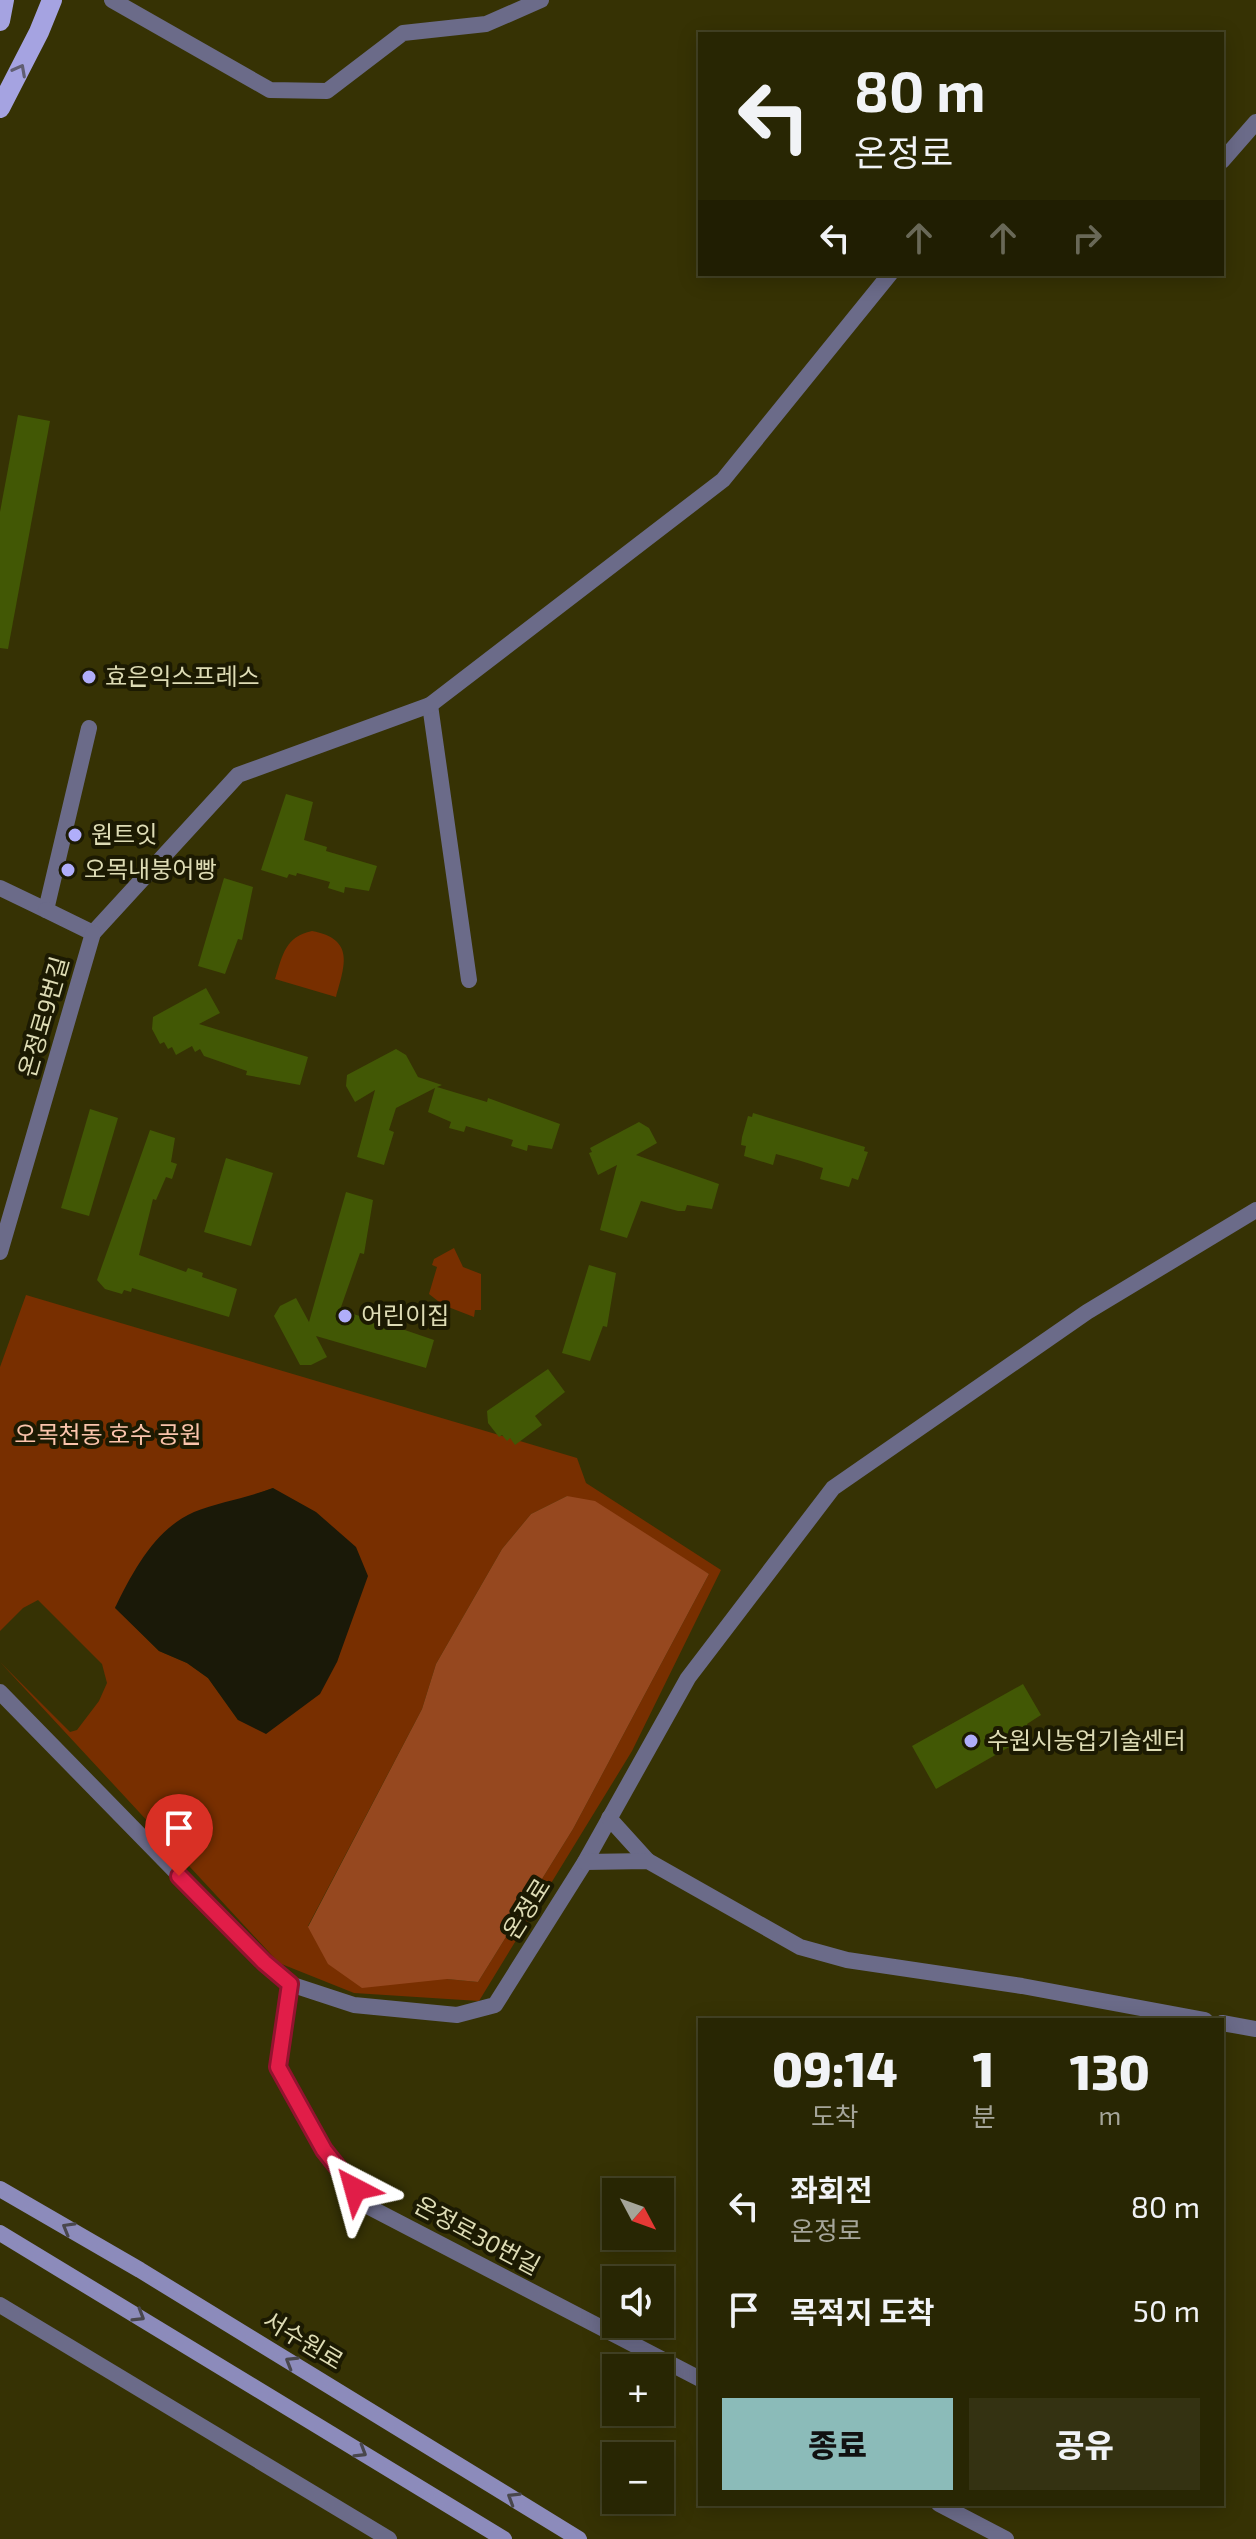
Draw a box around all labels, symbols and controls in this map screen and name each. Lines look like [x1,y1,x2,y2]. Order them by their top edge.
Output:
text: 80 m [854,56,986,123]
one-way arrow [10,64,25,78]
icon: left [722,64,826,168]
text: 온정로 [854,130,953,173]
icon: left [813,216,857,260]
icon: ahead [897,216,941,260]
icon: ahead [981,216,1025,260]
icon: right [1065,216,1109,260]
place label: 효은익스프레스 [105,661,260,690]
marker: 효은익스프레스 [80,668,98,686]
place label: 원트잇 [91,819,157,848]
marker: 원트잇 [66,826,84,844]
place label: 오목내붕어빵 [84,854,216,883]
marker: 오목내붕어빵 [59,861,77,879]
street label: 온정로9번길 [12,953,74,1080]
place label: 어린이집 [361,1300,449,1329]
marker: 어린이집 [336,1307,354,1325]
park label: 오목천동 호수 공원 [14,1419,202,1448]
place label: 수원시농업기술센터 [987,1725,1186,1754]
marker: 수원시농업기술센터 [962,1732,980,1750]
pin [145,1794,213,1876]
icon: arrive [157,1806,201,1850]
street label: 온정로 [496,1872,556,1944]
text: 09:14 [772,2039,898,2097]
text: 1 [973,2039,994,2097]
text: 130 [1070,2042,1150,2100]
text: m [1098,2099,1121,2130]
text: 도착 [811,2100,859,2131]
text: 분 [972,2100,996,2131]
position arrow [313,2147,397,2231]
text: 좌회전 [790,2171,873,2207]
north arrow [602,2178,674,2250]
map controls [602,2178,674,2514]
icon: left [722,2184,766,2228]
text: 80 m [1131,2188,1200,2224]
street label: 온정로30번길 [410,2189,546,2280]
text: 온정로 [790,2214,862,2245]
one-way arrow [62,2222,77,2238]
button: sound [602,2266,674,2338]
icon: arrive [722,2288,766,2332]
text: 50 m [1133,2292,1200,2328]
text: 목적지 도착 [790,2293,934,2329]
street label: 서수원로 [258,2305,349,2375]
one-way arrow [130,2306,145,2322]
button: + [602,2354,674,2426]
one-way arrow [285,2356,300,2372]
button: 종료 [722,2398,953,2490]
button: 공유 [969,2398,1200,2490]
one-way arrow [352,2442,367,2458]
button: − [602,2442,674,2514]
one-way arrow [507,2492,522,2507]

